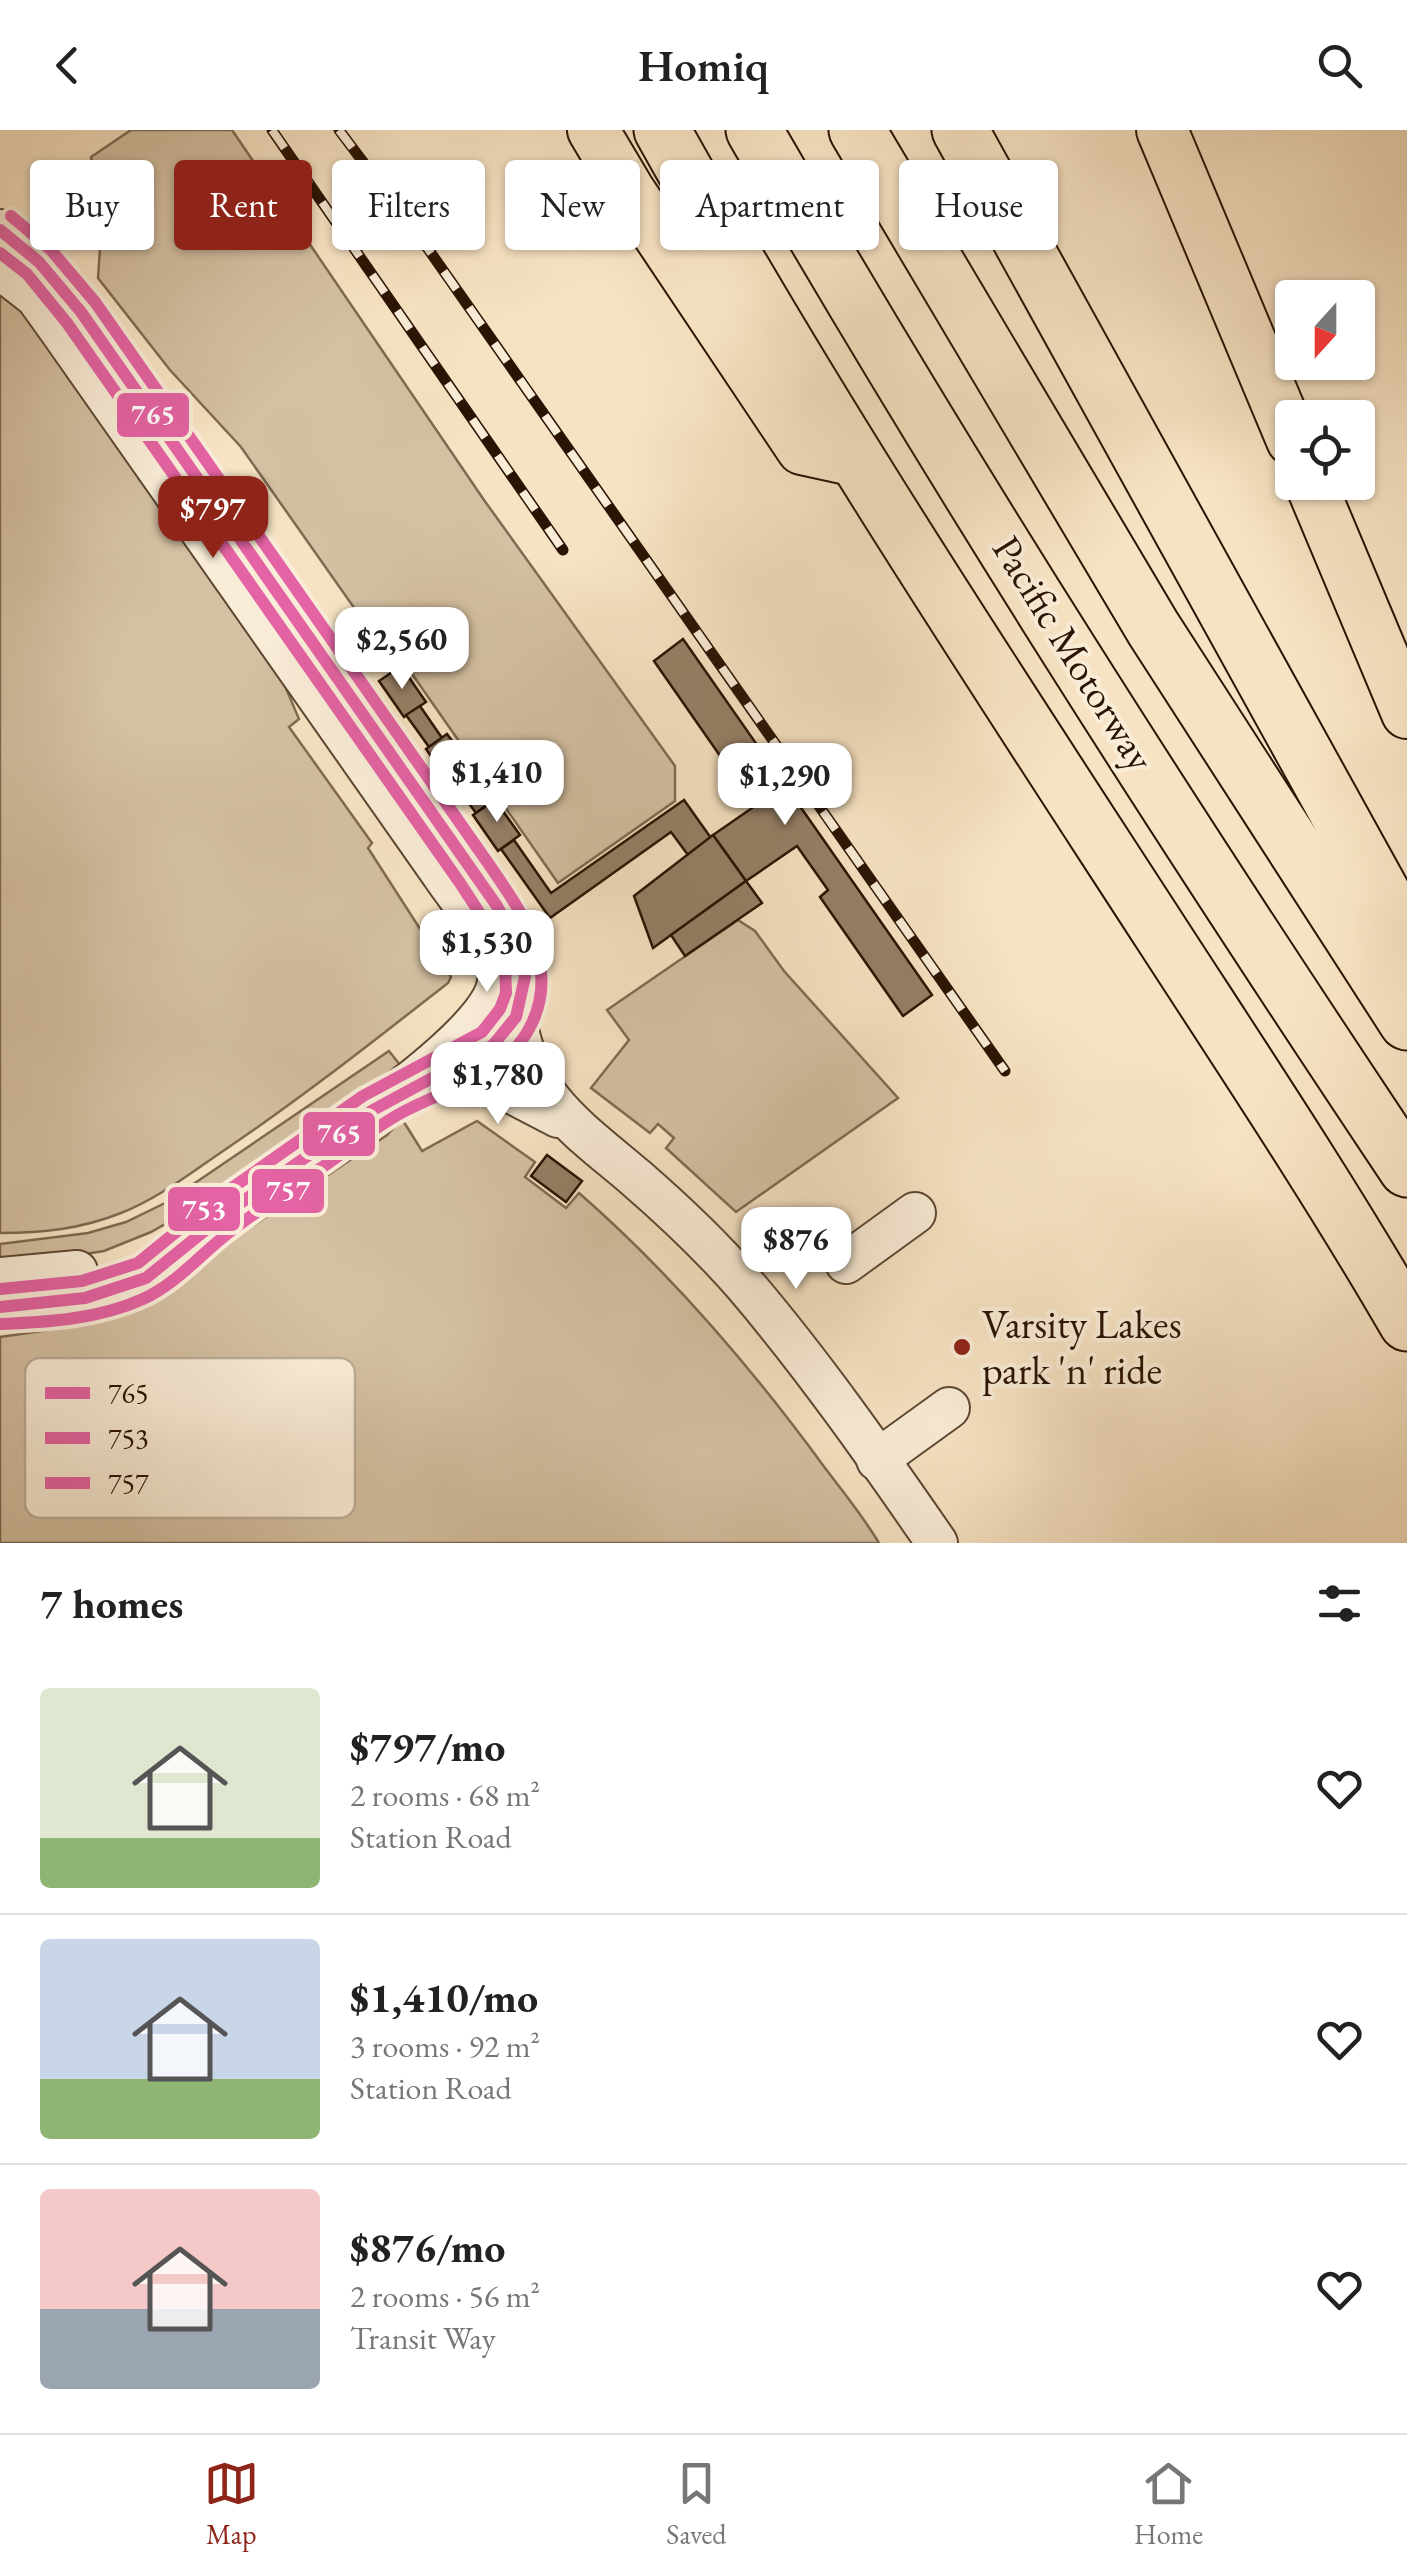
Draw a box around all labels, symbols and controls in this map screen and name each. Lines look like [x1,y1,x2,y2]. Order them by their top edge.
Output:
text: Homiq [638,36,769,94]
icon: back [40,38,95,93]
icon: search [1312,38,1367,93]
chip: Buy [30,160,154,250]
chip: Rent [174,160,312,250]
chip: Filters [332,160,485,250]
chip: New [505,160,640,250]
chip: Apartment [660,160,879,250]
chip: House [899,160,1058,250]
north arrow [1275,280,1375,380]
map controls [1275,280,1375,500]
line badge: 765 [115,391,191,439]
text: 765 [131,396,175,432]
button: locate [1275,400,1375,500]
pin: $797 [154,476,272,561]
text: $797 [180,487,246,529]
street label: Pacific Motorway [981,526,1167,781]
pin: $2,560 [321,607,483,692]
text: $2,560 [357,618,447,660]
pin: $1,410 [416,740,578,825]
pin: $1,290 [704,743,866,828]
text: $1,410 [452,751,542,793]
text: $1,290 [740,754,830,796]
pin: $1,530 [406,910,568,995]
text: $1,530 [442,921,532,963]
pin: $1,780 [417,1042,579,1127]
text: $1,780 [453,1053,543,1095]
line badge: 765 [301,1110,377,1158]
text: 765 [317,1115,361,1151]
line badge: 757 [250,1167,326,1215]
text: 757 [266,1172,310,1208]
line badge: 753 [166,1185,242,1233]
text: 753 [182,1191,226,1227]
pin: $876 [737,1207,855,1292]
text: $876 [763,1218,829,1260]
place label: Varsity Lakes park 'n' ride [982,1298,1182,1396]
marker: Varsity Lakes park 'n' ride [951,1336,973,1358]
legend [25,1358,355,1518]
text: 765 [108,1375,148,1411]
text: 753 [108,1420,148,1456]
text: 757 [108,1465,149,1501]
text: 7 homes [40,1576,183,1631]
icon: filters [1312,1576,1367,1631]
text: $797/mo [350,1719,506,1774]
icon: home [120,1728,240,1848]
icon: heart [1312,1761,1367,1816]
text: 2 rooms · 68 m² [350,1774,540,1816]
text: Station Road [350,1816,512,1858]
text: $1,410/mo [350,1970,538,2025]
icon: home [120,1979,240,2099]
icon: heart [1312,2012,1367,2067]
text: 3 rooms · 92 m² [350,2025,540,2067]
text: Station Road [350,2067,512,2109]
text: $876/mo [350,2220,506,2275]
icon: home [120,2229,240,2349]
icon: heart [1312,2262,1367,2317]
text: 2 rooms · 56 m² [350,2275,540,2317]
text: Transit Way [350,2317,496,2359]
tab: Map [204,2456,259,2552]
tab: Saved [666,2456,726,2552]
tab: Home [1134,2456,1203,2552]

